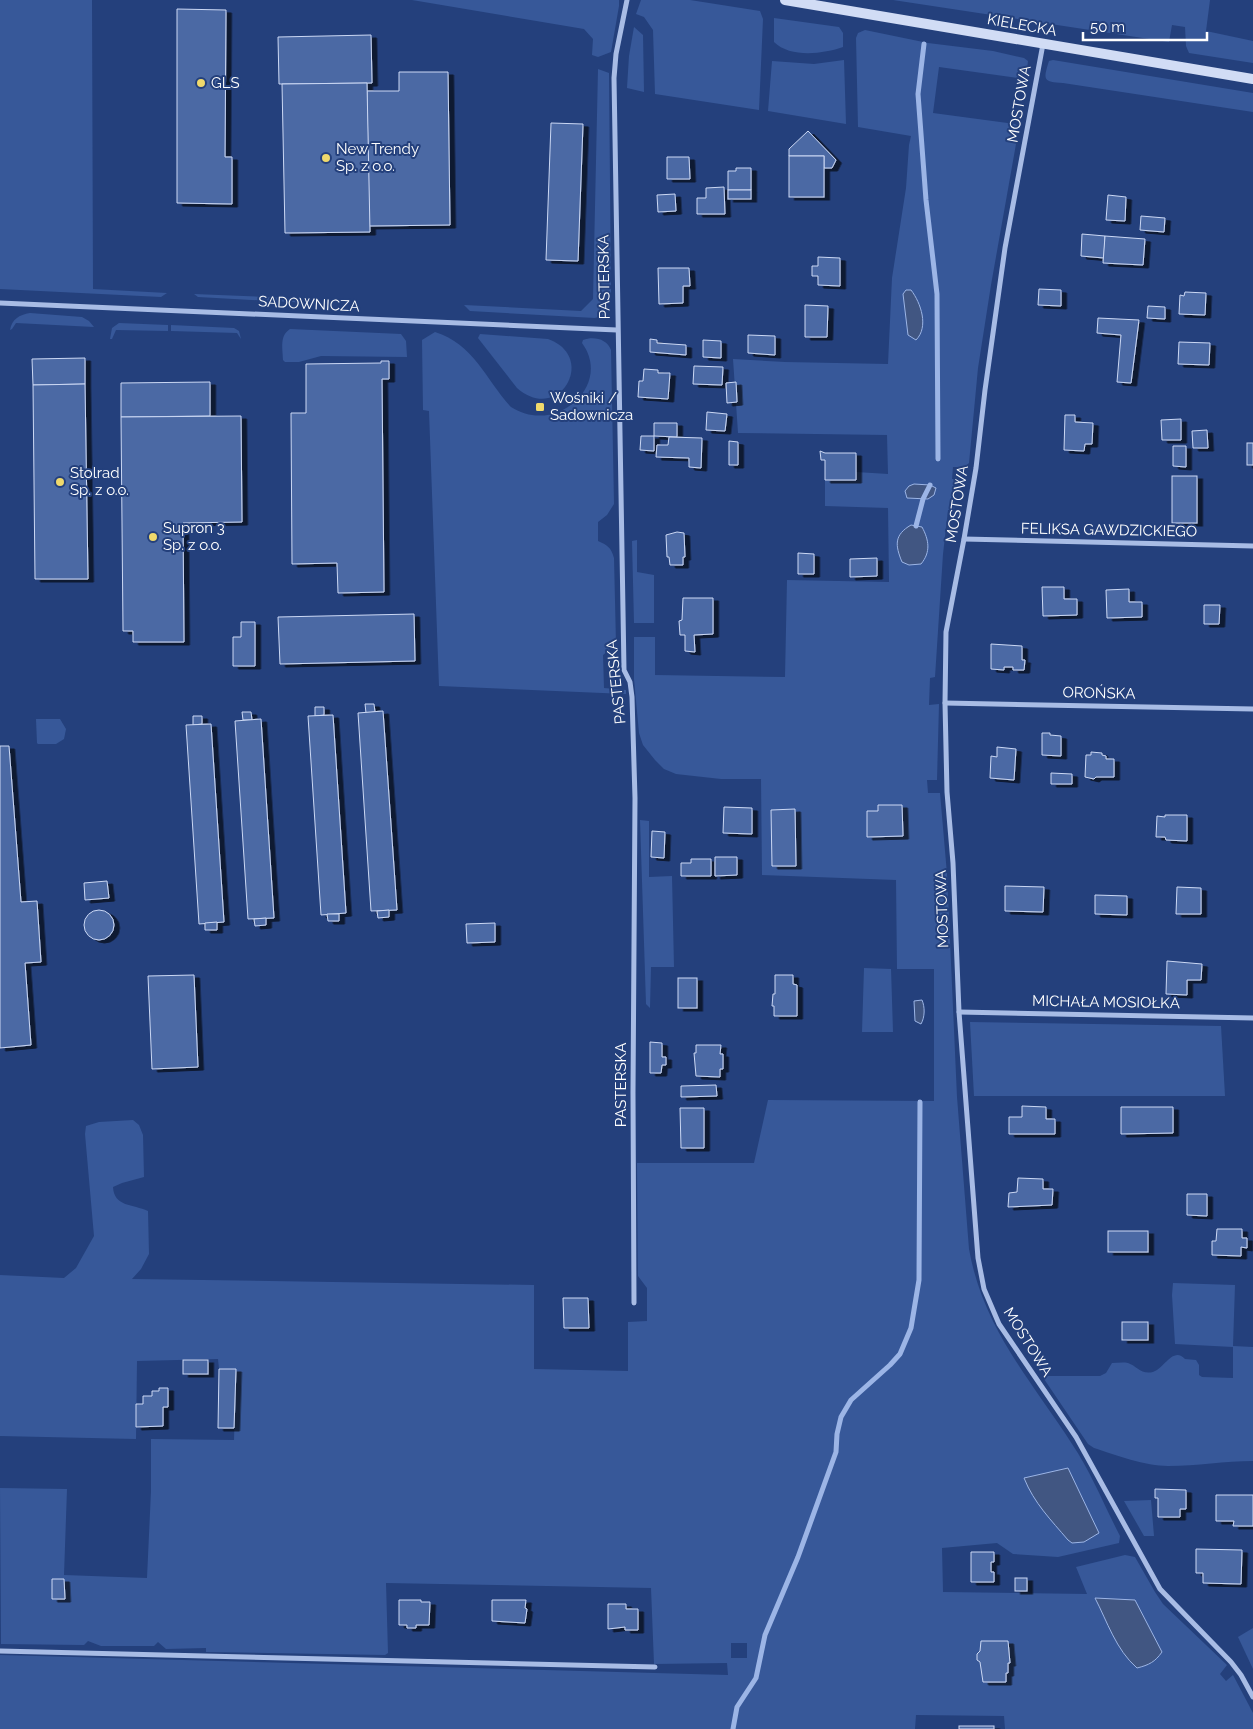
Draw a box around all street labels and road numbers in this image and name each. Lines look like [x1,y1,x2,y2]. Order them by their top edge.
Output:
street label: KIELECKA [986,10,1058,40]
street label: MOSTOWA [1003,64,1035,144]
street label: PASTERSKA [594,235,614,319]
street label: SADOWNICZA [258,292,360,316]
street label: MOSTOWA [942,464,972,544]
street label: FELIKSA GAWDZICKIEGO [1021,519,1197,541]
street label: PASTERSKA [603,639,629,725]
street label: OROŃSKA [1062,683,1136,703]
street label: MOSTOWA [932,870,952,948]
street label: MICHAŁA MOSIOŁKA [1032,992,1180,1012]
street label: PASTERSKA [612,1043,630,1127]
street label: MOSTOWA [1000,1304,1056,1380]

